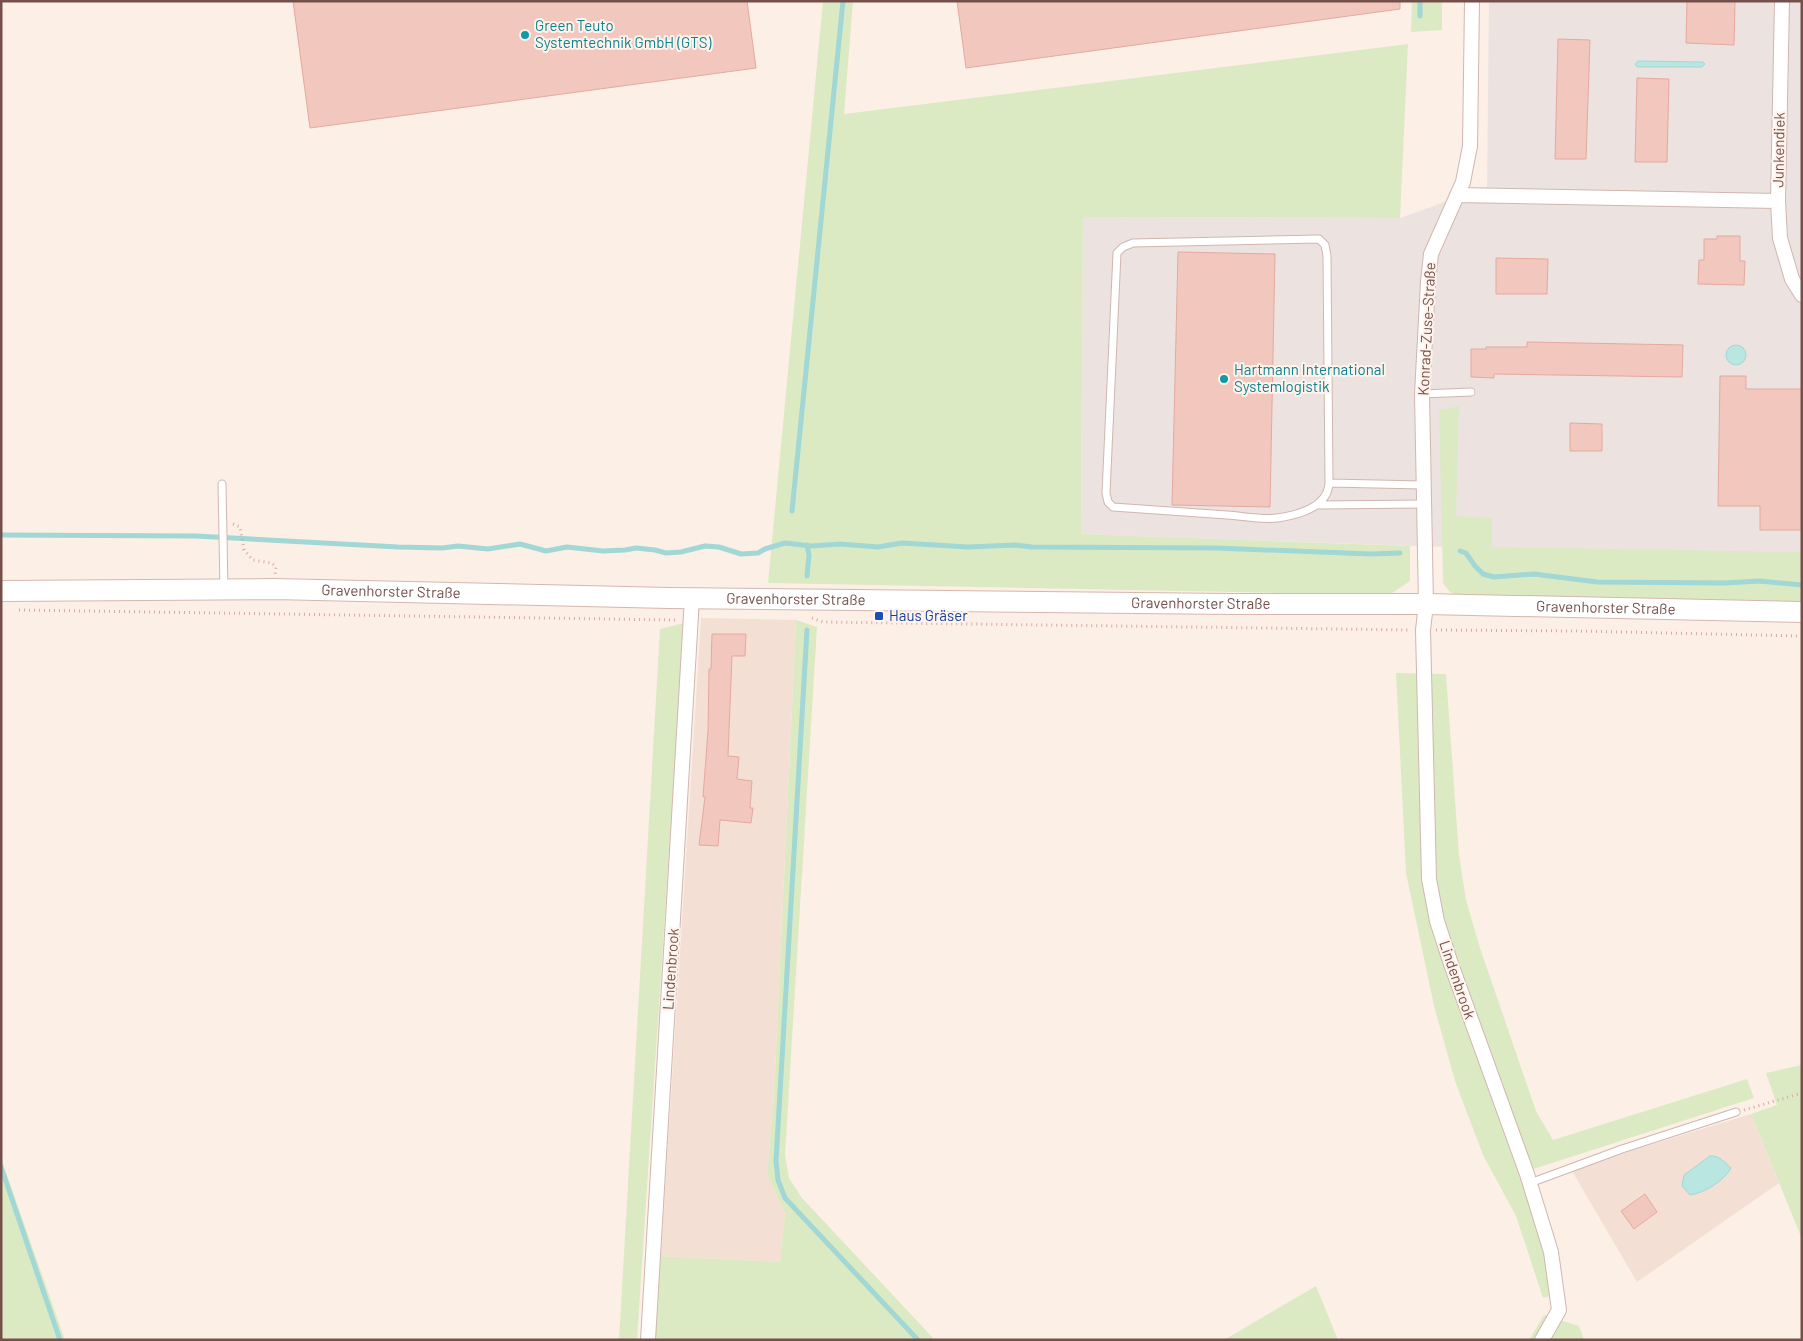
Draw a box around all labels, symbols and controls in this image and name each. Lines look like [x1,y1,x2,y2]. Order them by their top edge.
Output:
place label: Green Teuto Systemtechnik GmbH (GTS) [535,16,711,51]
marker: Green Teuto Systemtechnik GmbH (GTS) [519,29,531,41]
street label: Junkendiek [1768,112,1788,188]
street label: Konrad-Zuse-Straße [1414,262,1438,396]
place label: Hartmann International Systemlogistik [1234,360,1385,395]
marker: Hartmann International Systemlogistik [1218,373,1230,385]
street label: Gravenhorster Straße [321,580,461,601]
street label: Gravenhorster Straße [726,589,866,608]
street label: Gravenhorster Straße [1131,593,1271,612]
street label: Gravenhorster Straße [1536,596,1676,617]
place label: Haus Gräser [889,606,968,624]
marker: Haus Gräser [873,610,885,622]
street label: Lindenbrook [658,927,682,1010]
street label: Lindenbrook [1436,938,1480,1022]

